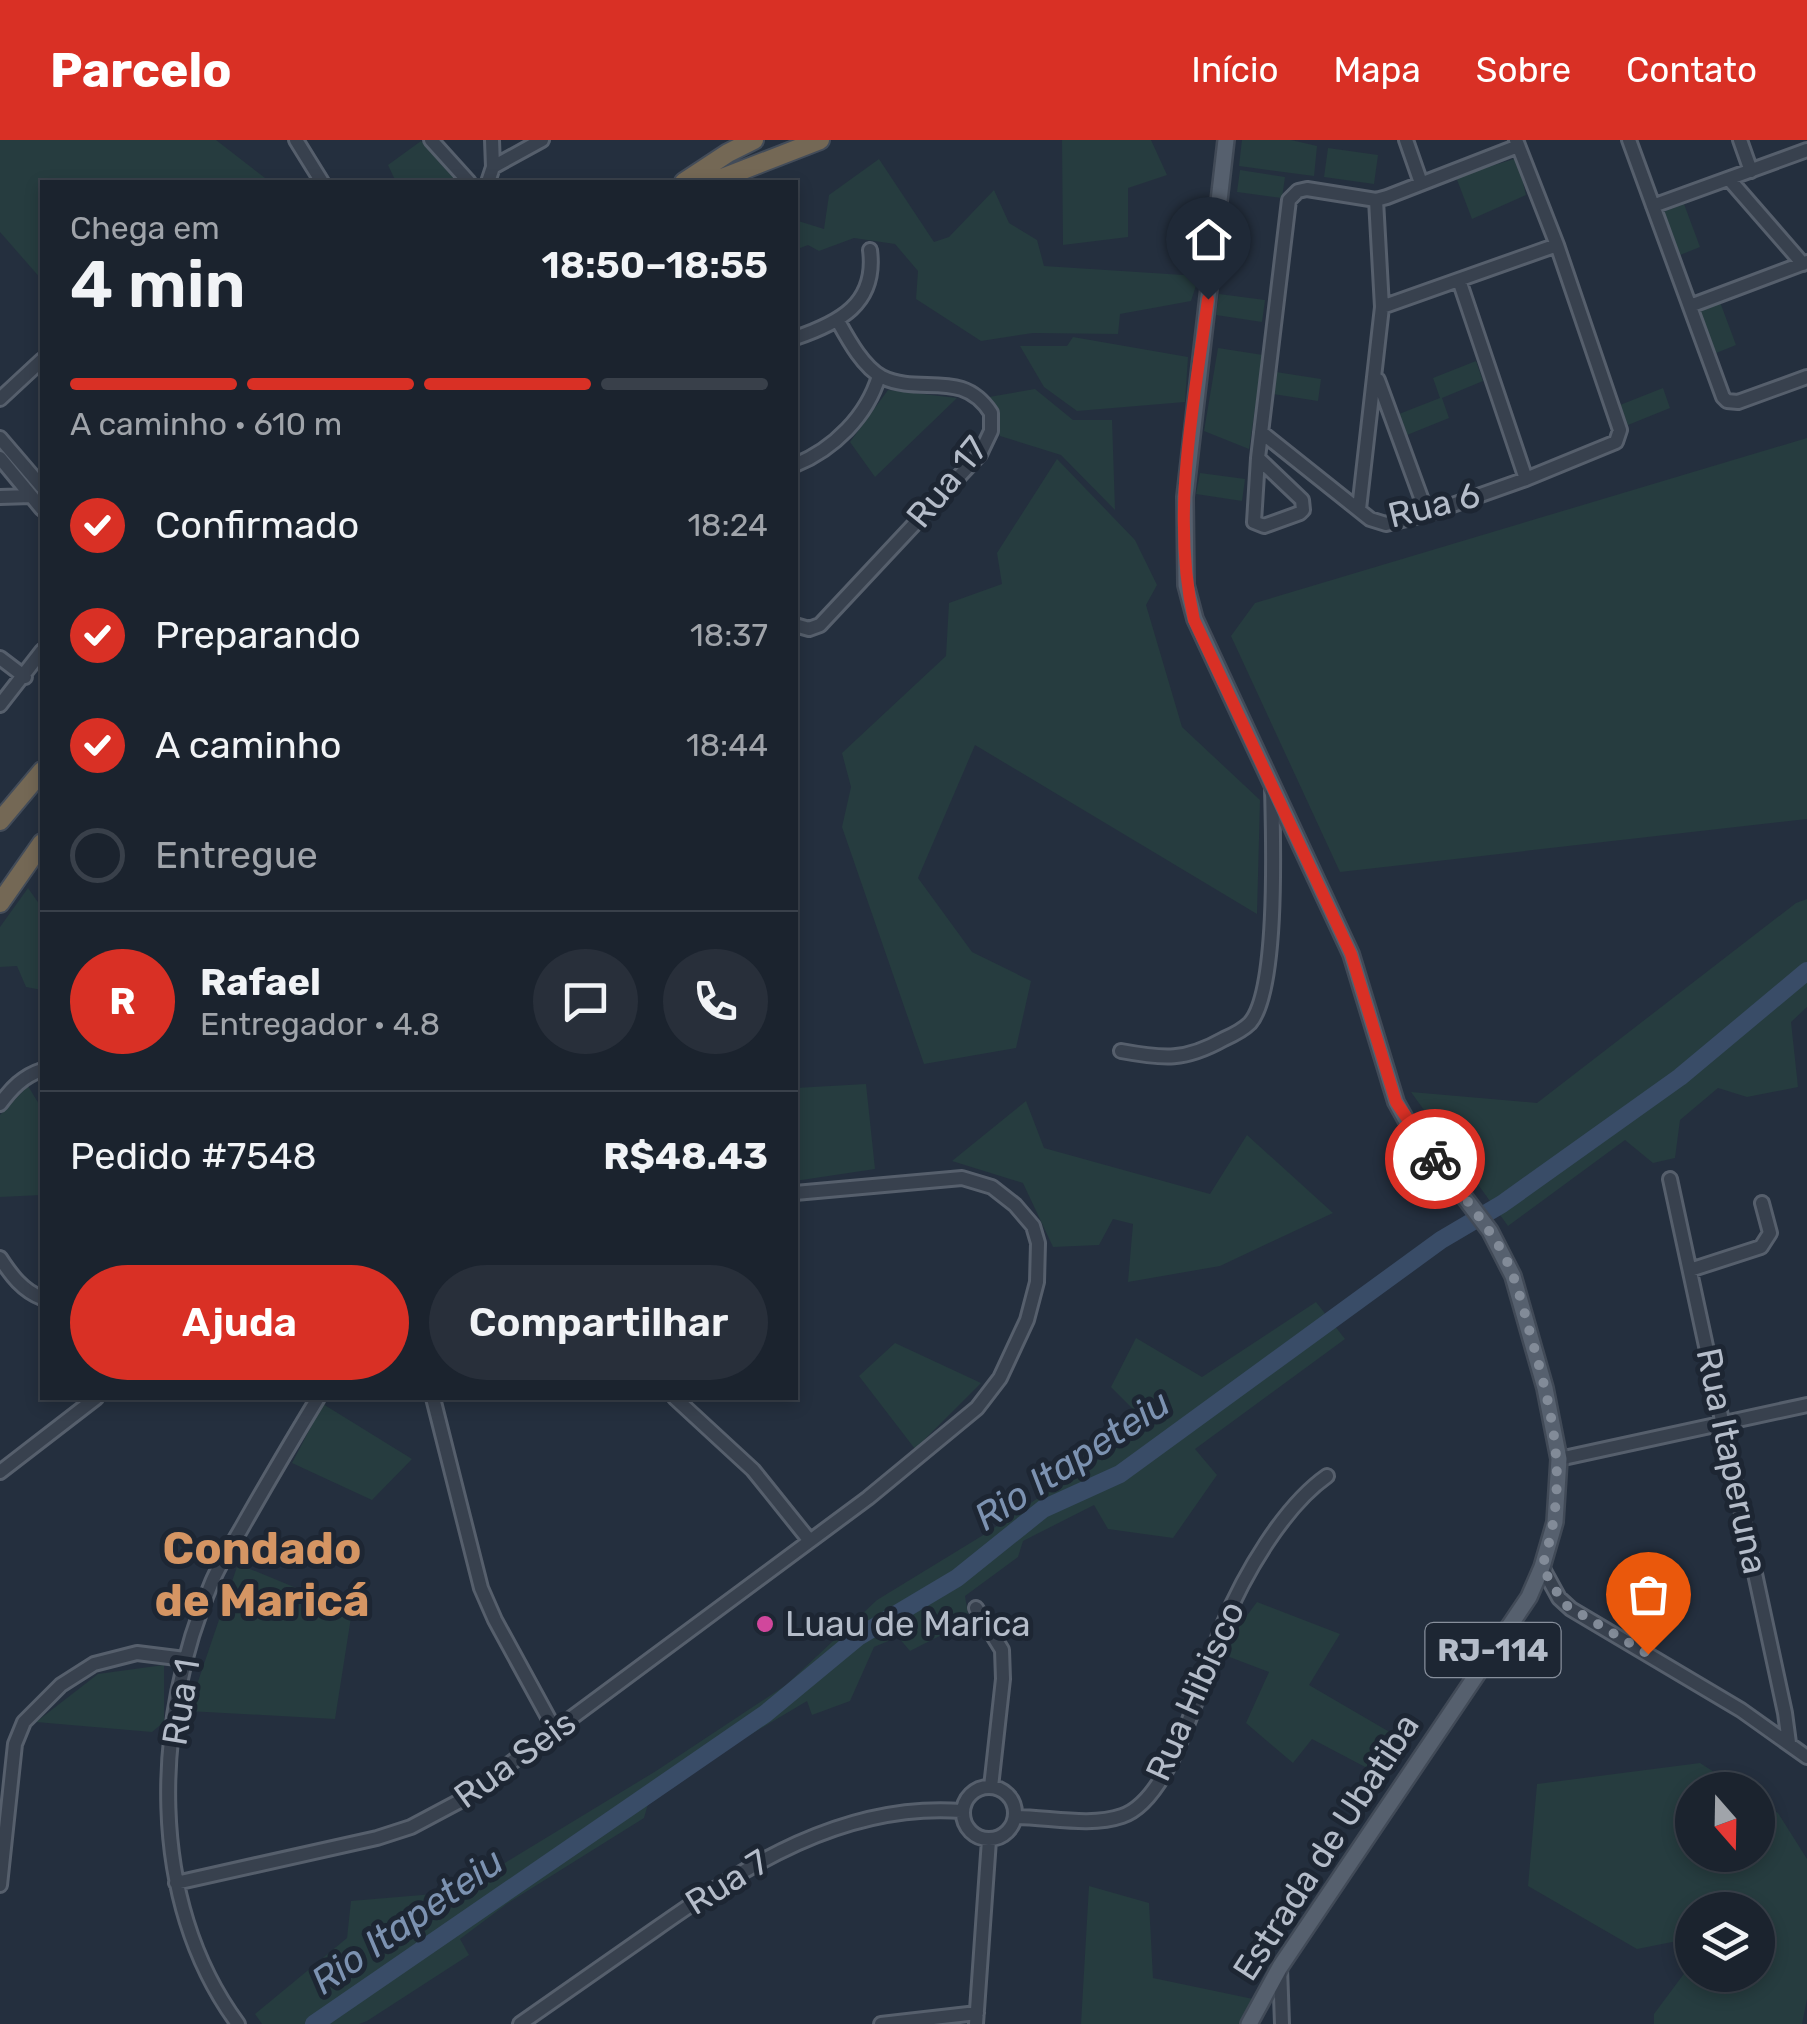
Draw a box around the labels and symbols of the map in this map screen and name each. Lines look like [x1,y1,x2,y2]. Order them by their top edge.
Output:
pin [1166,197,1251,300]
street label: Rua 17 [898,428,996,536]
street label: Rua 6 [1384,473,1484,537]
courier [1385,1109,1485,1209]
street label: Rua Itaperuna [1688,1344,1776,1578]
water label: Rio Itapeteiu [965,1380,1179,1540]
district label: Condado de Maricá [155,1522,369,1627]
pin [1606,1552,1691,1655]
street label: Rua Hibisco [1137,1595,1253,1787]
place label: Luau de Marica [785,1603,1031,1645]
marker: Luau de Marica [754,1613,776,1635]
road number: RJ-114 [1426,1623,1560,1677]
street label: Rua 1 [153,1656,209,1748]
street label: Rua Seis [446,1701,584,1817]
street label: Estrada de Ubatiba [1224,1706,1428,1988]
north arrow [1675,1772,1775,1872]
water label: Rio Itapeteiu [302,1838,512,2004]
street label: Rua 7 [678,1840,776,1924]

